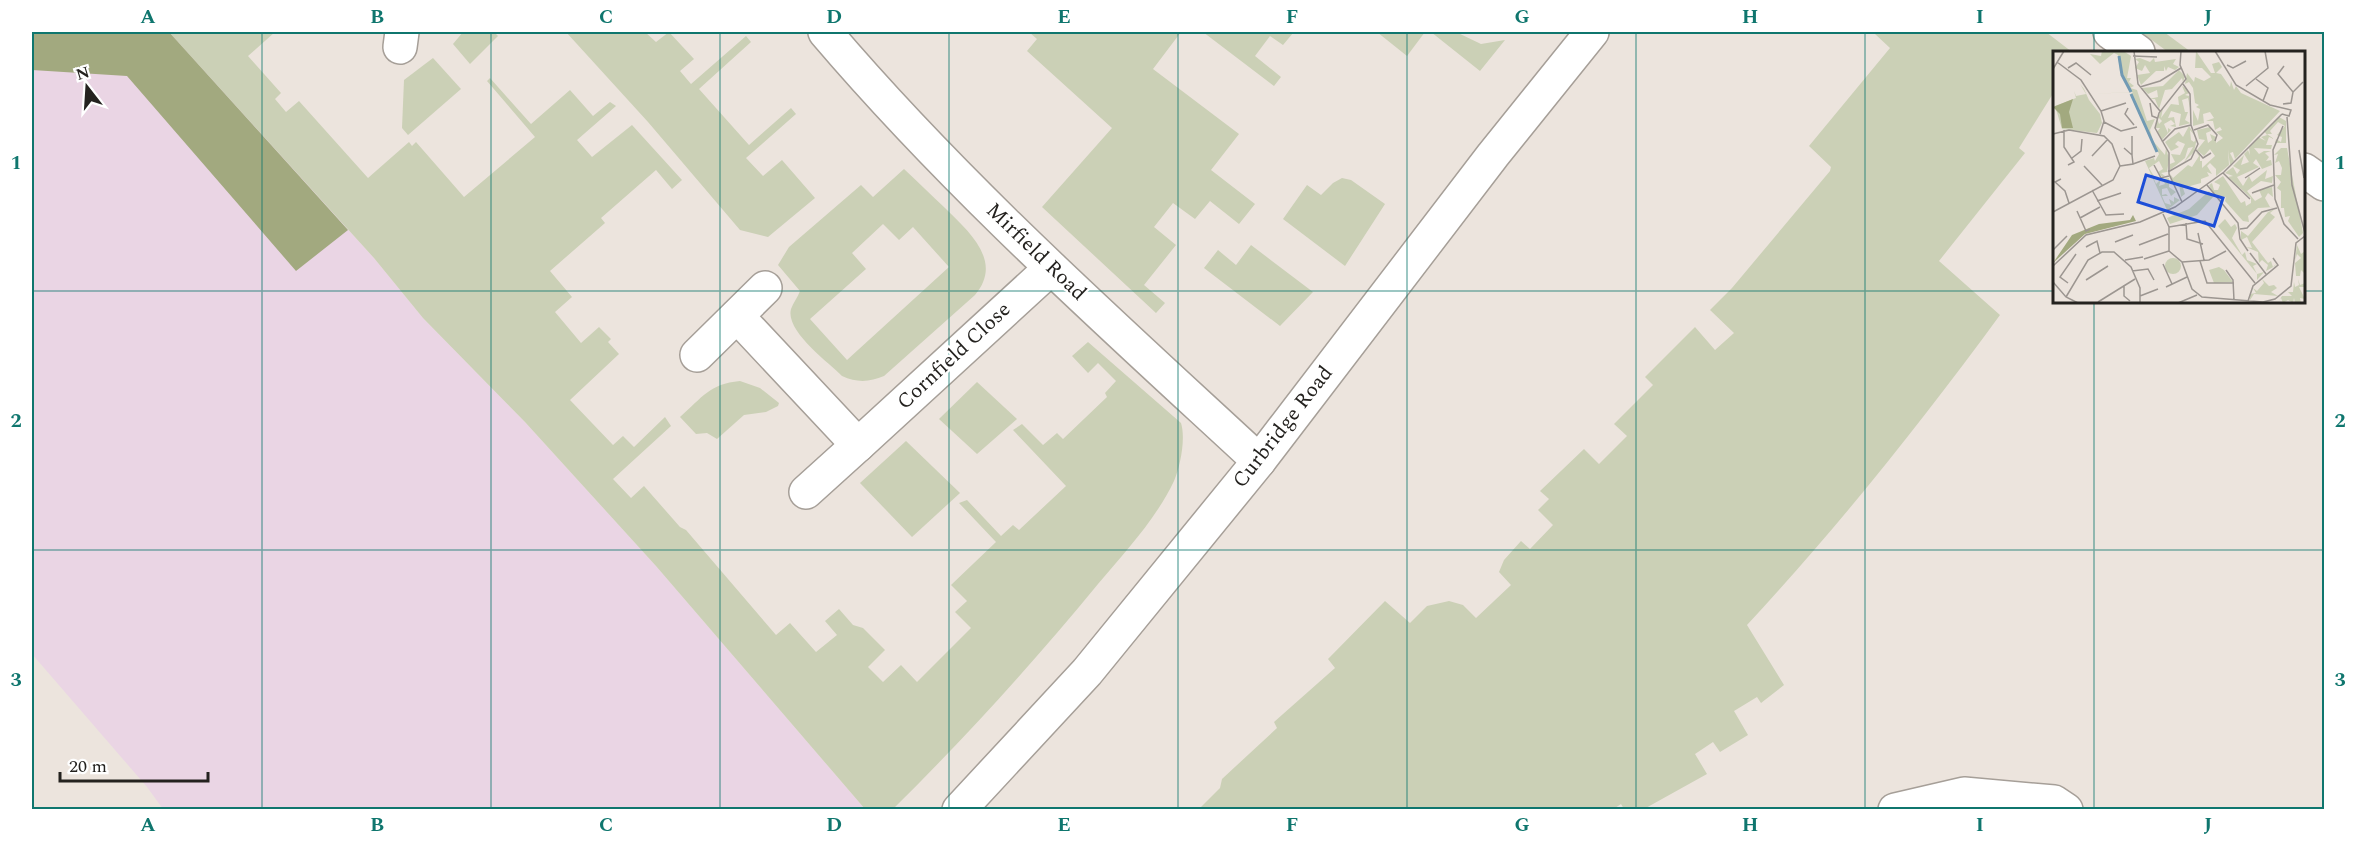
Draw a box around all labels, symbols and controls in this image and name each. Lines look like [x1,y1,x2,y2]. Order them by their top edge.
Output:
text: A [140,2,156,32]
text: B [370,2,384,32]
text: C [599,2,613,32]
text: D [826,2,842,32]
text: E [1057,2,1071,32]
text: F [1286,2,1298,32]
text: G [1514,2,1530,32]
text: H [1742,2,1758,32]
text: I [1976,2,1984,32]
text: J [2204,2,2212,32]
inset map [2053,51,2305,303]
north arrow [57,57,117,117]
text: N [73,60,93,87]
text: 1 [10,148,22,178]
text: 1 [2334,148,2346,178]
street label: Mirfield Road [978,195,1094,309]
street label: Cornfield Close [890,294,1018,418]
street label: Curbridge Road [1225,359,1341,495]
text: 2 [10,406,22,436]
text: 2 [2334,406,2346,436]
text: 3 [10,665,22,695]
text: 3 [2334,665,2346,695]
scale bar [60,745,208,783]
text: 20 m [69,753,107,780]
text: A [140,810,156,840]
text: B [370,810,384,840]
text: C [599,810,613,840]
text: D [826,810,842,840]
text: E [1057,810,1071,840]
text: F [1286,810,1298,840]
text: G [1514,810,1530,840]
text: H [1742,810,1758,840]
text: I [1976,810,1984,840]
text: J [2204,810,2212,840]

